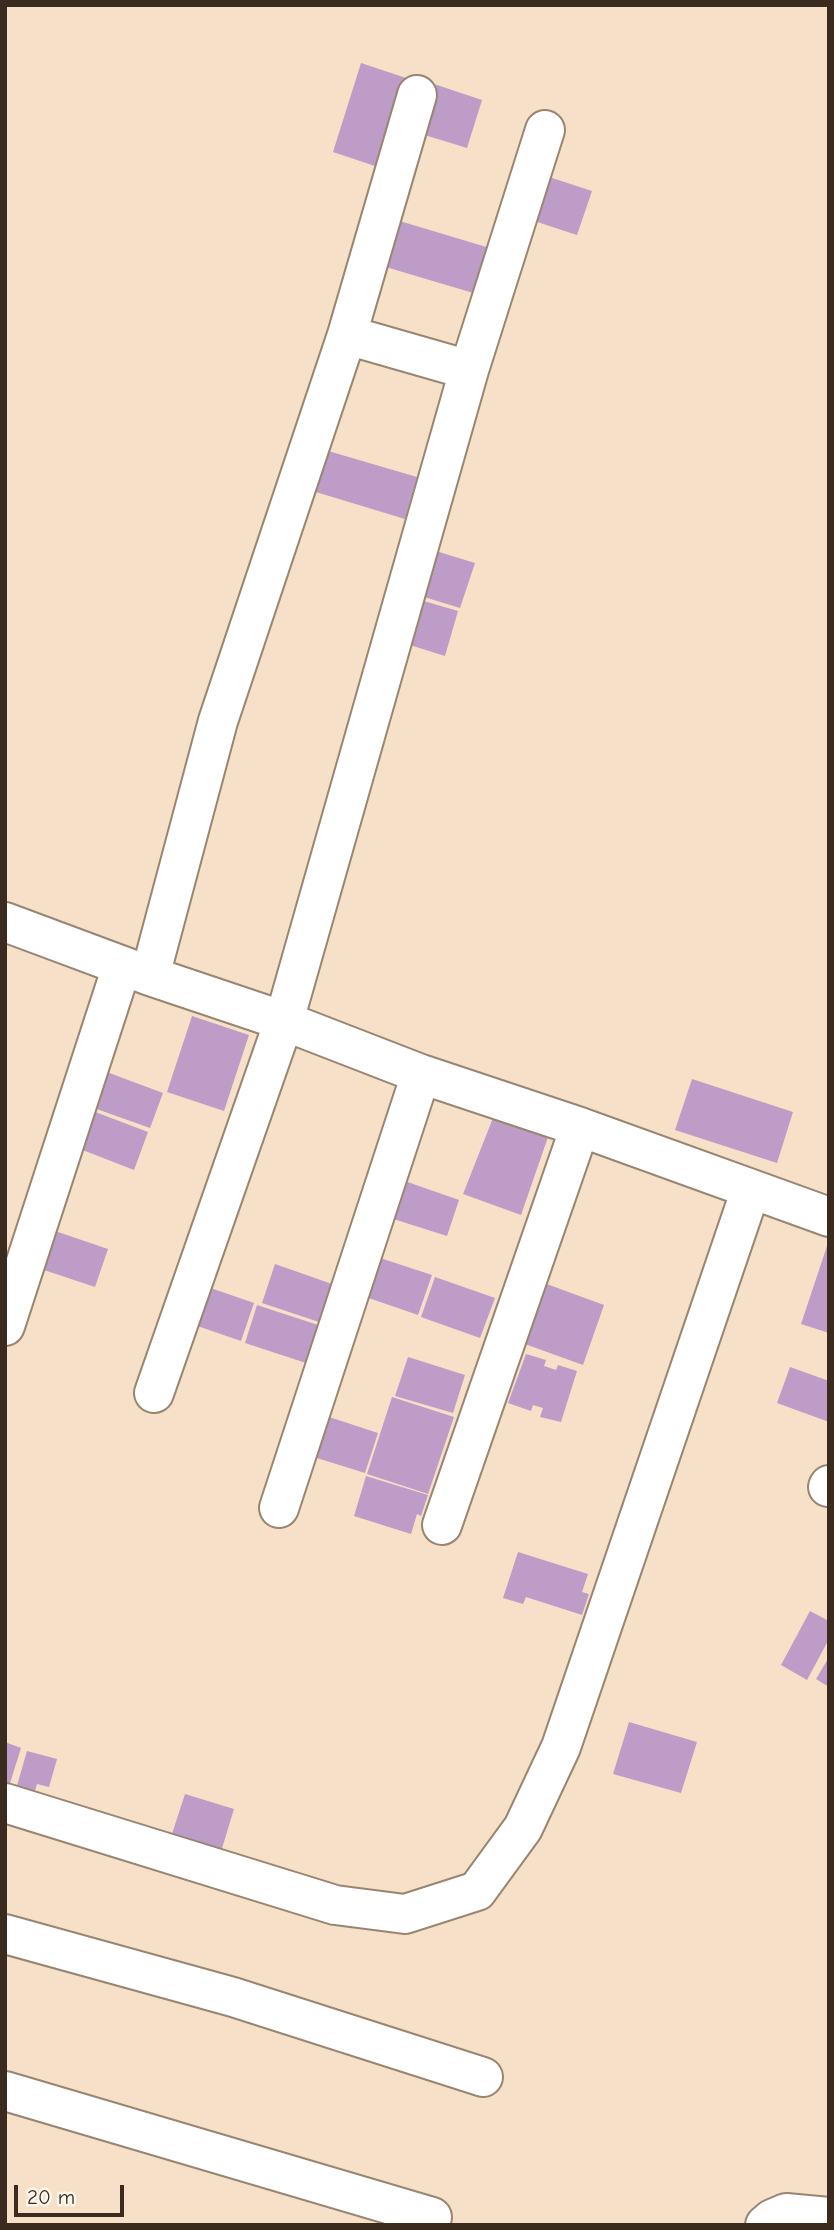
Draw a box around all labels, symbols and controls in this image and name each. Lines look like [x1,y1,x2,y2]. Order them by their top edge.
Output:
scale bar [18,2170,128,2214]
text: 20 m [27,2185,75,2209]

